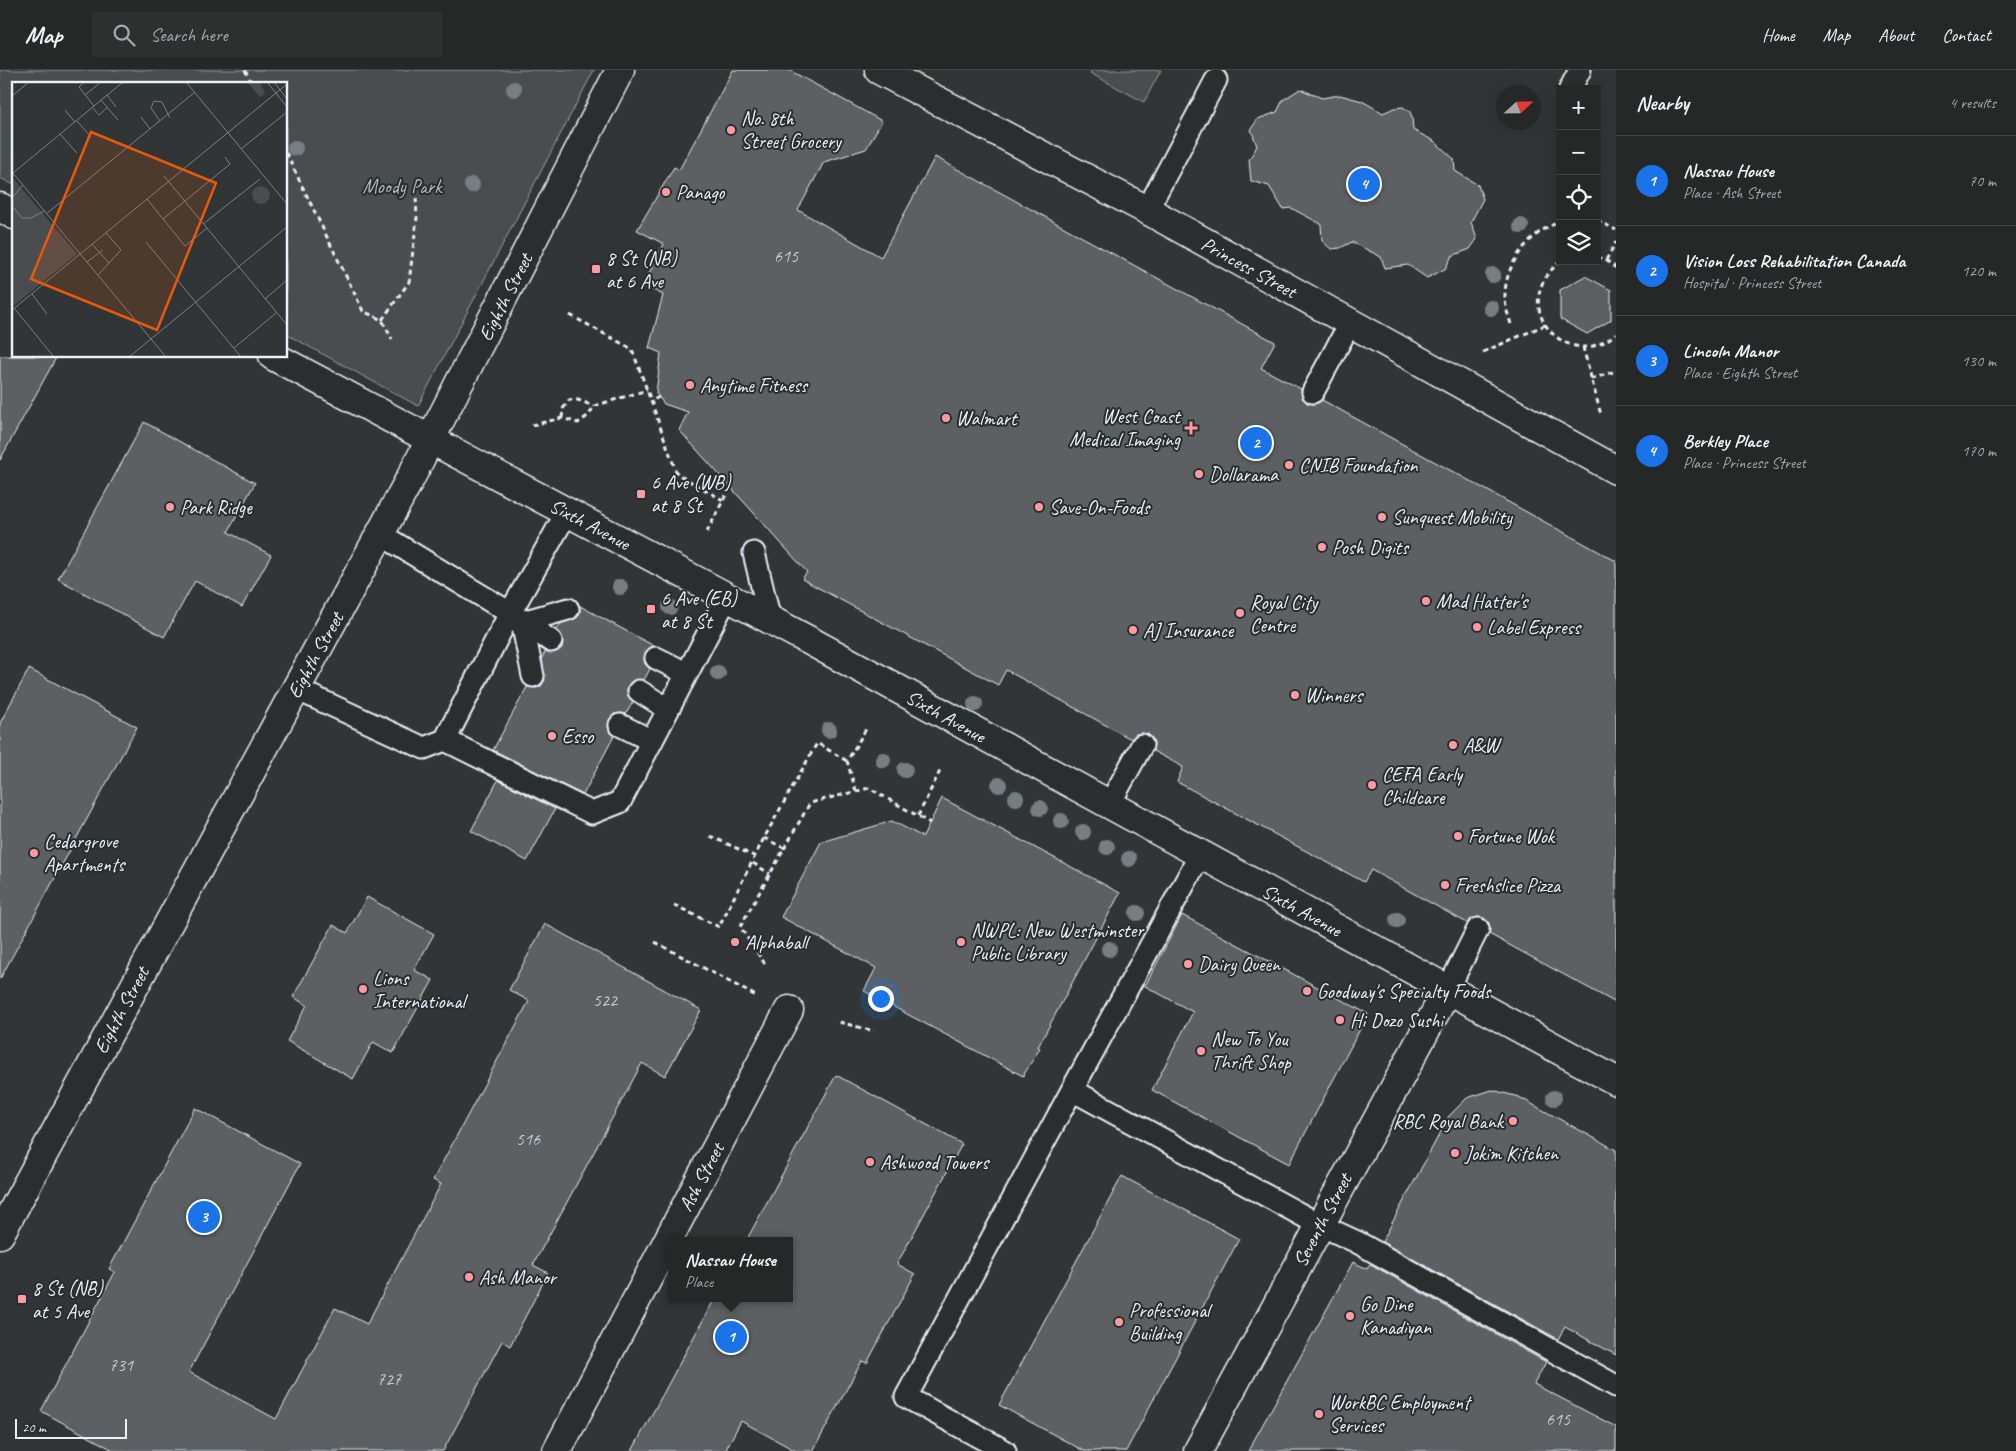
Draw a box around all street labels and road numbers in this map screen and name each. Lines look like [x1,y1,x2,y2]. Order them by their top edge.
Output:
street label: Princess Street [1197,231,1303,305]
street label: Eighth Street [473,247,539,345]
street label: Sixth Avenue [545,493,635,557]
street label: Eighth Street [282,606,350,703]
street label: Sixth Avenue [902,684,991,749]
street label: Sixth Avenue [1258,878,1347,943]
street label: Eighth Street [88,961,156,1058]
street label: Ash Street [673,1137,731,1216]
street label: Seventh Street [1287,1167,1359,1271]

